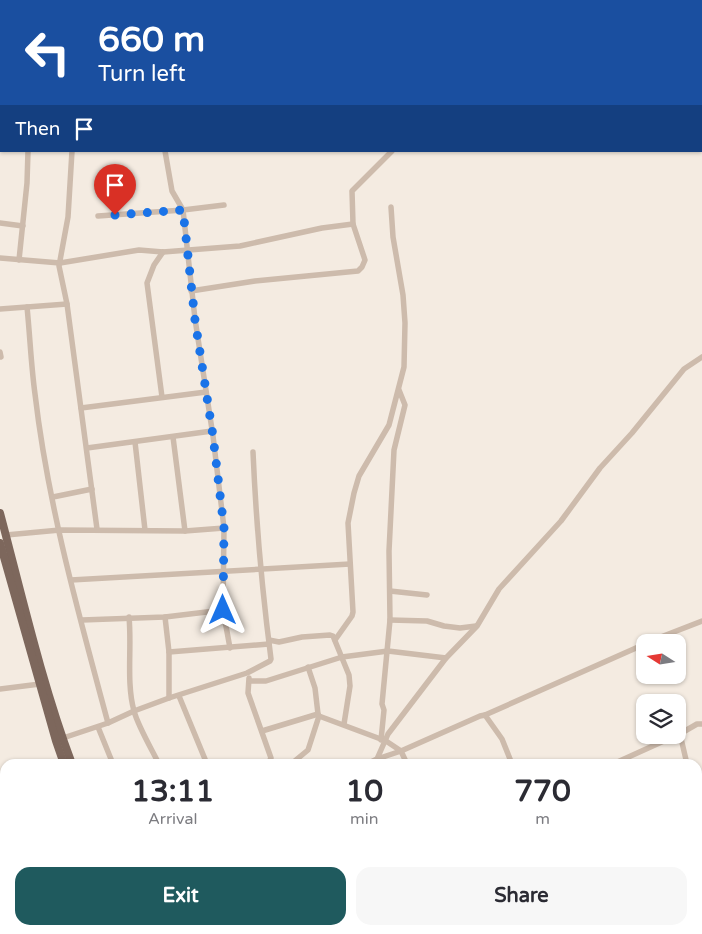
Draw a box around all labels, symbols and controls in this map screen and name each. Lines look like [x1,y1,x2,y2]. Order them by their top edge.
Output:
text: 660 m [98,19,205,61]
icon: left [15,20,80,85]
text: Turn left [98,61,186,87]
icon: arrive [70,115,98,143]
text: Then [15,118,60,140]
pin [94,164,136,215]
icon: arrive [101,171,129,199]
position arrow [196,583,248,635]
north arrow [636,634,686,684]
map controls [636,634,686,744]
button: layers [636,694,686,744]
text: 13:11 [131,773,214,810]
text: 10 [345,773,383,810]
text: 770 [514,773,571,810]
text: Arrival [148,809,197,829]
text: min [350,809,379,829]
text: m [535,809,550,829]
button: Exit [15,867,346,925]
button: Share [356,867,687,925]

